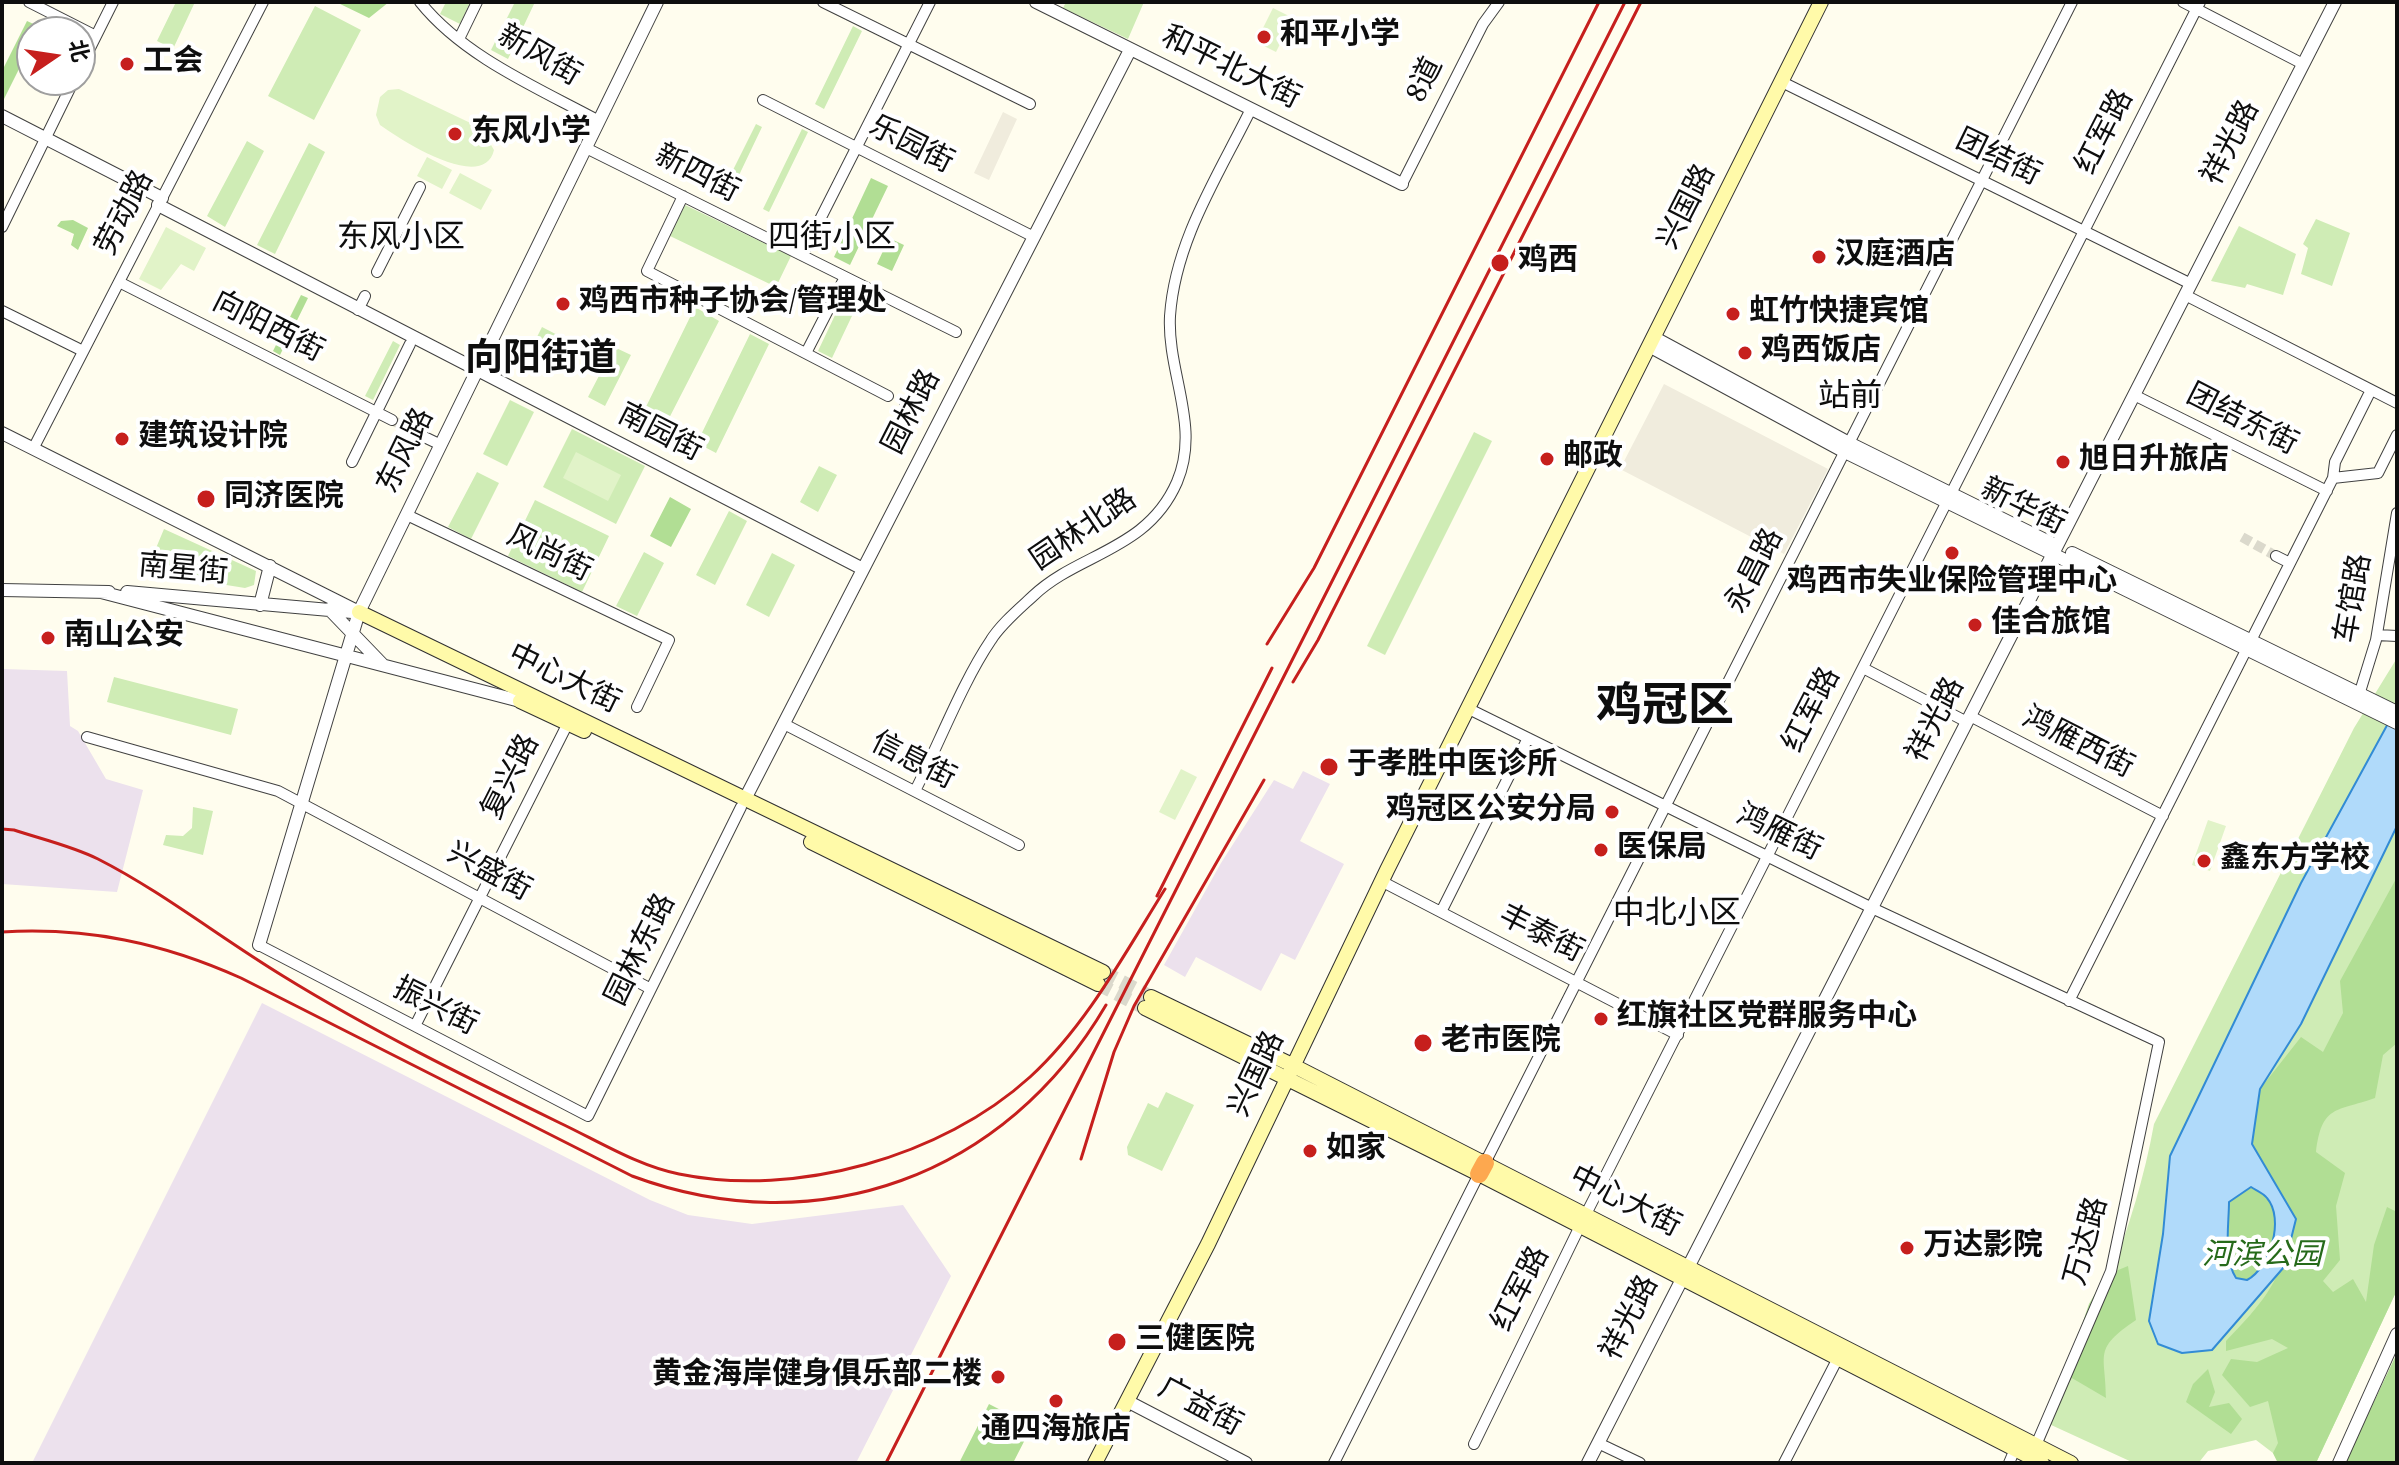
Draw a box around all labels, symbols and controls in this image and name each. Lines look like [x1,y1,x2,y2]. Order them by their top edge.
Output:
north arrow [16,16,96,96]
place label: 和平小学 [1280,19,1400,55]
street label: 新风街 [490,20,586,96]
street label: 和平北大街 [1155,21,1305,119]
marker: 和平小学 [1255,28,1273,46]
text: 北 [59,36,96,65]
place label: 工会 [143,46,203,82]
street label: 8道 [1401,53,1453,109]
marker: 工会 [118,55,136,73]
street label: 红军路 [2071,85,2143,181]
street label: 祥光路 [2197,96,2269,192]
street label: 乐园街 [862,111,958,183]
place label: 东风小学 [471,116,591,152]
street label: 团结街 [1949,124,2045,196]
marker: 东风小学 [446,125,464,143]
street label: 新四街 [648,140,744,212]
street label: 兴国路 [1653,160,1725,256]
street label: 劳动路 [91,166,163,262]
district label: 东风小区 [337,222,465,260]
district label: 四街小区 [768,222,896,260]
place label: 汉庭酒店 [1835,239,1955,275]
place label: 鸡西 [1518,245,1578,281]
marker: 汉庭酒店 [1810,248,1828,266]
marker: 鸡西 [1489,252,1511,274]
street label: 向阳西街 [205,286,329,372]
place label: 鸡西市种子协会/管理处 [579,286,886,322]
marker: 鸡西市种子协会/管理处 [554,295,572,313]
place label: 虹竹快捷宾馆 [1749,296,1929,332]
marker: 虹竹快捷宾馆 [1724,305,1742,323]
place label: 鸡西饭店 [1761,335,1881,371]
district label: 向阳街道 [465,340,617,386]
marker: 鸡西饭店 [1736,344,1754,362]
street label: 园林路 [878,365,950,461]
street label: 团结东街 [2179,379,2303,465]
district label: 站前 [1818,381,1882,419]
street label: 南园街 [611,399,707,471]
street label: 东风路 [372,404,444,500]
place label: 建筑设计院 [138,421,288,457]
marker: 建筑设计院 [113,430,131,448]
place label: 邮政 [1563,441,1623,477]
place label: 旭日升旅店 [2079,444,2229,480]
marker: 邮政 [1538,450,1556,468]
marker: 旭日升旅店 [2054,453,2072,471]
street label: 新华街 [1974,473,2070,545]
place label: 同济医院 [224,481,344,517]
street label: 园林北路 [1025,484,1145,580]
marker: 同济医院 [195,488,217,510]
street label: 风尚街 [500,520,596,592]
street label: 永昌路 [1721,524,1793,620]
marker: 鸡西市失业保险管理中心 [1943,544,1961,562]
street label: 南星街 [137,550,229,594]
street label: 车馆路 [2330,552,2382,646]
place label: 鸡西市失业保险管理中心 [1787,566,2117,602]
place label: 佳合旅馆 [1991,607,2111,643]
marker: 佳合旅馆 [1966,616,1984,634]
place label: 南山公安 [64,620,184,656]
marker: 南山公安 [39,629,57,647]
street label: 中心大街 [501,639,625,723]
street label: 红军路 [1778,663,1850,759]
street label: 祥光路 [1902,673,1974,769]
district label: 鸡冠区 [1596,683,1734,739]
street label: 鸿雁西街 [2015,702,2139,788]
street label: 信息街 [864,727,960,799]
street label: 复兴路 [477,730,549,826]
place label: 于孝胜中医诊所 [1347,749,1557,785]
marker: 于孝胜中医诊所 [1318,756,1340,778]
place label: 鸡冠区公安分局 [1386,794,1596,830]
street label: 鸿雁街 [1730,799,1826,871]
marker: 鸡冠区公安分局 [1603,803,1621,821]
place label: 医保局 [1617,832,1707,868]
street label: 兴盛街 [440,837,536,911]
marker: 医保局 [1592,841,1610,859]
place label: 鑫东方学校 [2220,843,2370,879]
marker: 鑫东方学校 [2195,852,2213,870]
street label: 园林东路 [601,889,685,1013]
district label: 中北小区 [1613,898,1741,936]
street label: 丰泰街 [1492,900,1588,972]
street label: 振兴街 [386,973,482,1045]
place label: 红旗社区党群服务中心 [1617,1001,1917,1037]
marker: 红旗社区党群服务中心 [1592,1010,1610,1028]
place label: 老市医院 [1441,1025,1561,1061]
street label: 兴国路 [1224,1027,1294,1123]
marker: 老市医院 [1412,1032,1434,1054]
place label: 如家 [1326,1133,1386,1169]
marker: 如家 [1301,1142,1319,1160]
street label: 中心大街 [1562,1161,1686,1247]
street label: 万达路 [2060,1194,2118,1290]
place label: 万达影院 [1923,1230,2043,1266]
marker: 万达影院 [1898,1239,1916,1257]
park label: 河滨公园 [2202,1240,2322,1276]
street label: 红军路 [1487,1242,1559,1338]
street label: 祥光路 [1596,1271,1668,1367]
place label: 三健医院 [1135,1324,1255,1360]
marker: 三健医院 [1106,1331,1128,1353]
place label: 黄金海岸健身俱乐部二楼 [652,1359,982,1395]
marker: 黄金海岸健身俱乐部二楼 [989,1368,1007,1386]
street label: 广益街 [1151,1372,1247,1446]
marker: 通四海旅店 [1047,1392,1065,1410]
place label: 通四海旅店 [981,1414,1131,1450]

